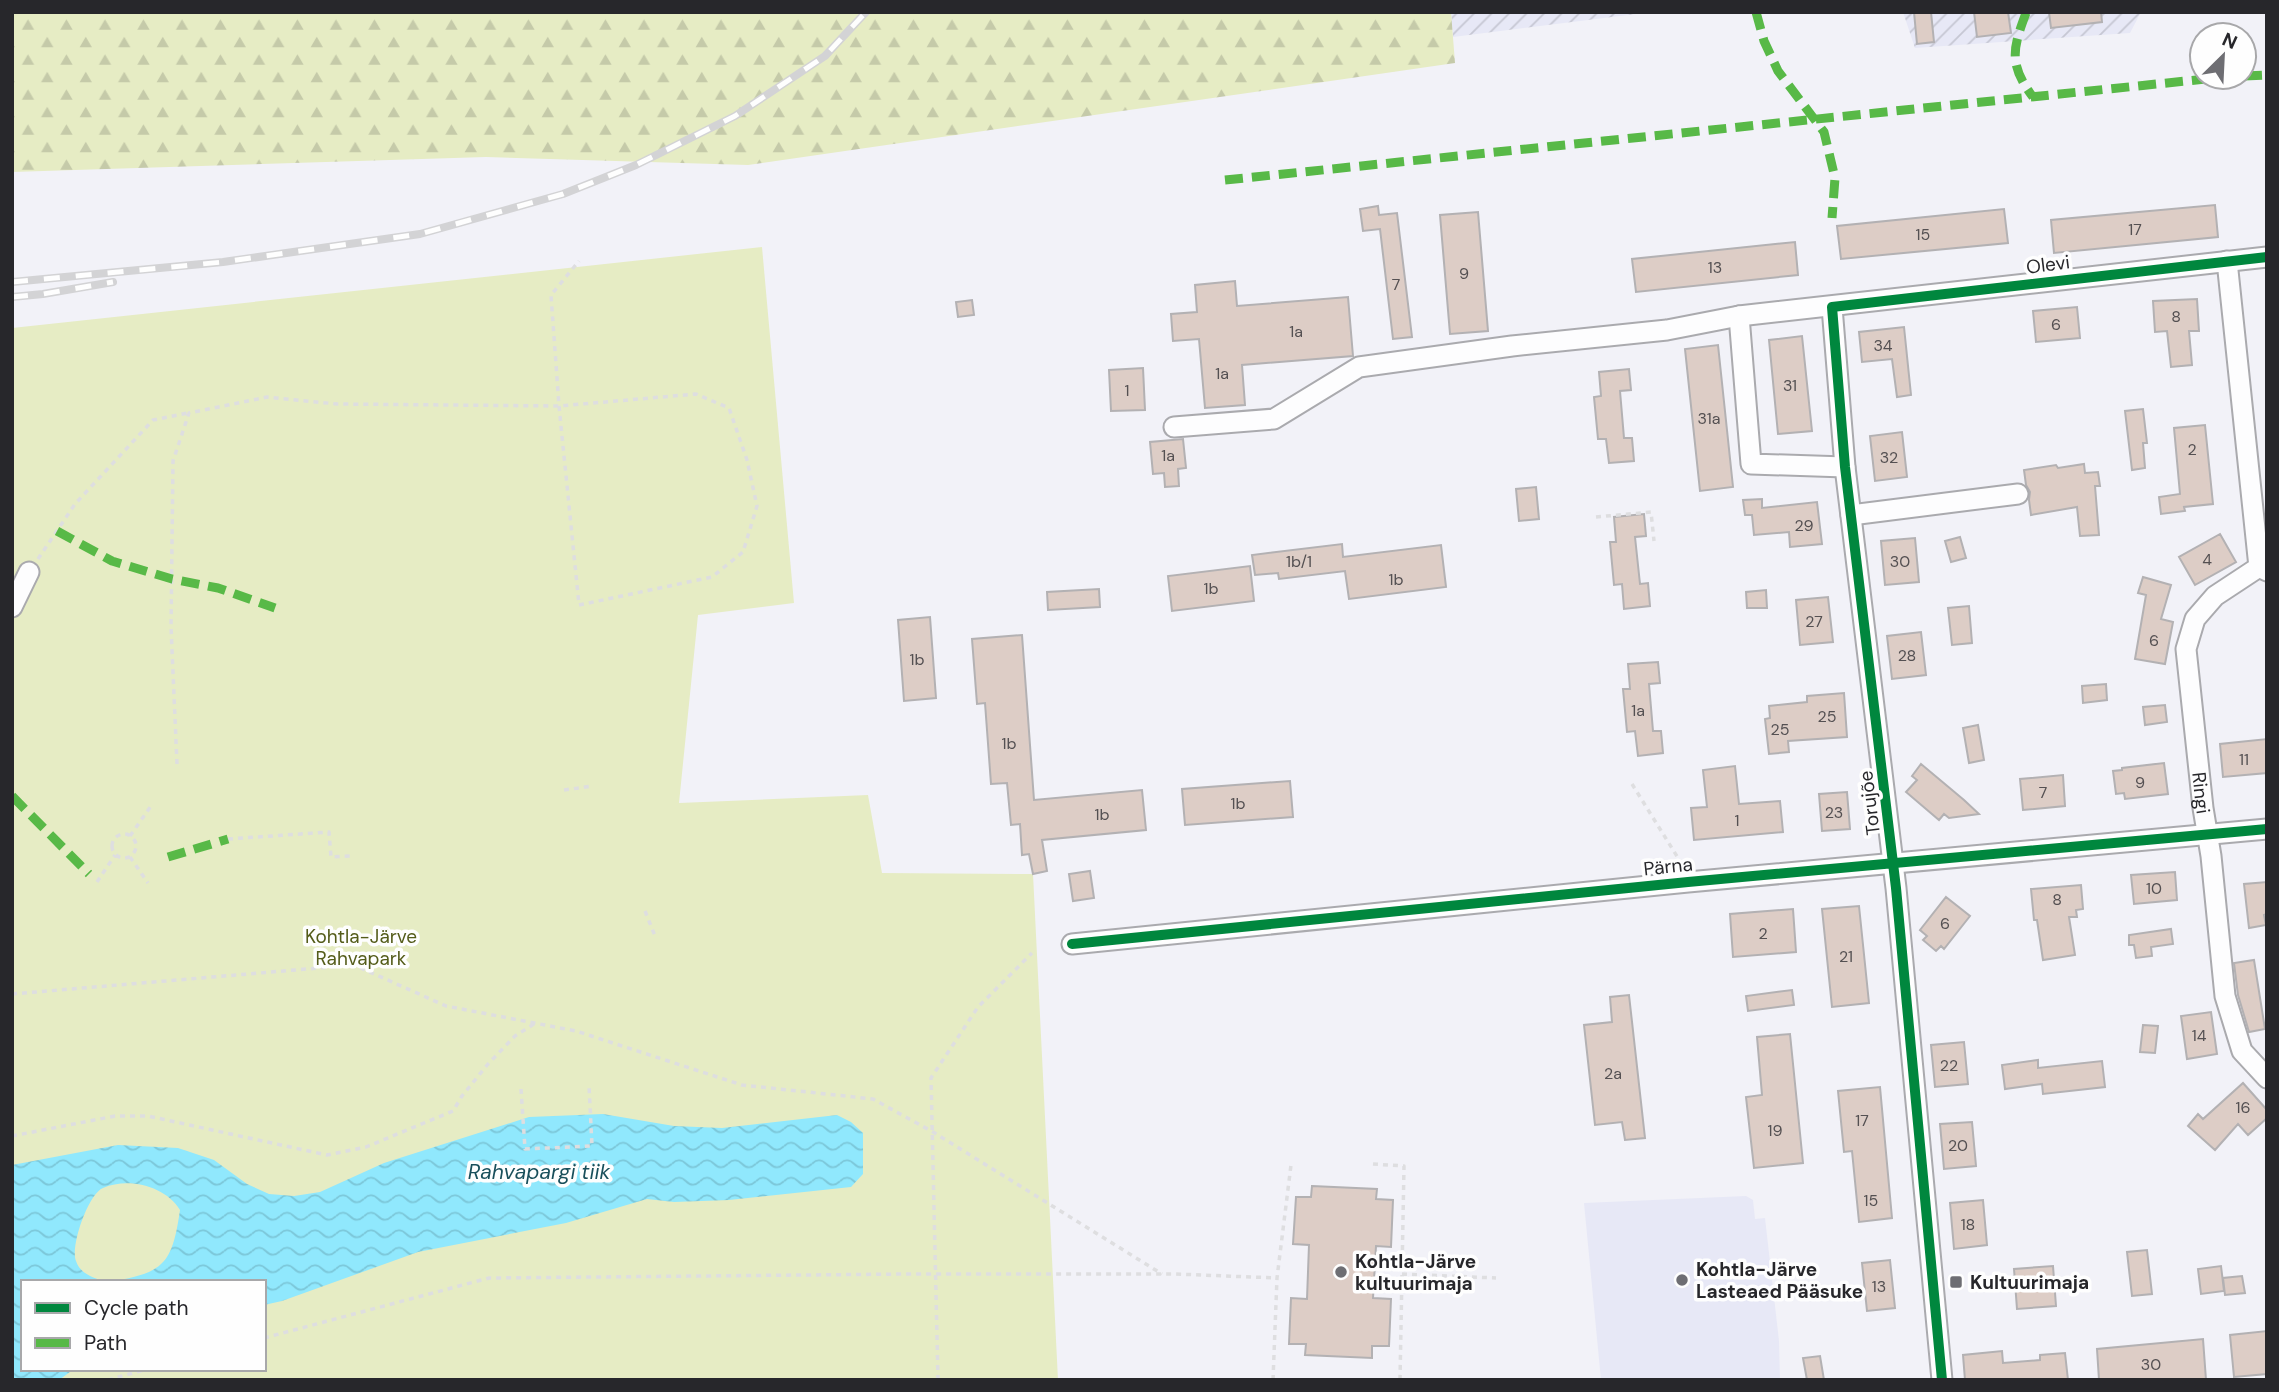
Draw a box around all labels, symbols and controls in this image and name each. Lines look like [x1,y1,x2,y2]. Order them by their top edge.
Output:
north arrow [2188,21,2258,91]
text: N [2218,27,2241,55]
house number: 17 [2128,219,2142,240]
house number: 15 [1916,224,1930,245]
street label: Olevi [2025,249,2071,280]
house number: 13 [1708,257,1722,278]
house number: 9 [1459,263,1469,284]
house number: 7 [1392,274,1400,295]
house number: 8 [2171,306,2181,327]
house number: 6 [2051,314,2061,335]
house number: 1a [1289,321,1303,342]
house number: 34 [1873,335,1893,356]
house number: 1a [1215,363,1229,384]
house number: 31 [1783,375,1797,396]
house number: 1 [1125,380,1130,401]
house number: 31a [1698,408,1720,429]
house number: 2 [2187,439,2197,460]
house number: 1a [1161,445,1175,466]
house number: 32 [1880,447,1898,468]
house number: 29 [1794,515,1814,536]
house number: 4 [2202,549,2212,570]
house number: 1b/1 [1286,551,1312,572]
house number: 30 [1890,551,1910,572]
house number: 1b [1388,569,1404,590]
house number: 1b [1203,578,1219,599]
house number: 27 [1805,611,1823,632]
house number: 6 [2149,630,2159,651]
house number: 28 [1898,645,1916,666]
house number: 1b [909,649,925,670]
house number: 1a [1631,700,1645,721]
house number: 25 [1818,706,1836,727]
house number: 25 [1771,719,1789,740]
house number: 1b [1001,733,1017,754]
house number: 11 [2239,749,2249,770]
street label: Torujõe [1853,769,1886,837]
street label: Ringi [2186,771,2216,816]
house number: 9 [2135,772,2145,793]
house number: 7 [2039,782,2047,803]
house number: 1b [1230,793,1246,814]
house number: 23 [1825,802,1843,823]
house number: 1b [1094,804,1110,825]
house number: 1 [1735,810,1740,831]
street label: Pärna [1642,851,1694,882]
house number: 10 [2146,878,2162,899]
house number: 8 [2052,889,2062,910]
house number: 6 [1940,913,1950,934]
house number: 2 [1758,923,1768,944]
park label: Kohtla-Järve Rahvapark [305,924,417,971]
house number: 21 [1839,946,1853,967]
house number: 14 [2192,1025,2207,1046]
house number: 22 [1940,1055,1958,1076]
house number: 2a [1604,1063,1622,1084]
house number: 16 [2235,1097,2251,1118]
house number: 17 [1855,1110,1869,1131]
house number: 19 [1767,1120,1783,1141]
house number: 20 [1948,1135,1968,1156]
water label: Rahvapargi tiik [468,1158,611,1186]
house number: 15 [1864,1190,1878,1211]
house number: 18 [1961,1214,1975,1235]
place label: Kohtla-Järve kultuurimaja [1355,1249,1476,1296]
place label: Kohtla-Järve Lasteaed Pääsuke [1696,1257,1863,1304]
marker: Kohtla-Järve kultuurimaja [1333,1264,1349,1280]
place label: Kultuurimaja [1970,1270,2089,1295]
marker: Kohtla-Järve Lasteaed Pääsuke [1674,1272,1690,1288]
marker: Kultuurimaja [1948,1274,1964,1290]
house number: 13 [1872,1276,1886,1297]
legend [21,1280,266,1371]
text: Cycle path [84,1294,189,1322]
text: Path [84,1329,127,1357]
house number: 30 [2141,1354,2161,1375]

